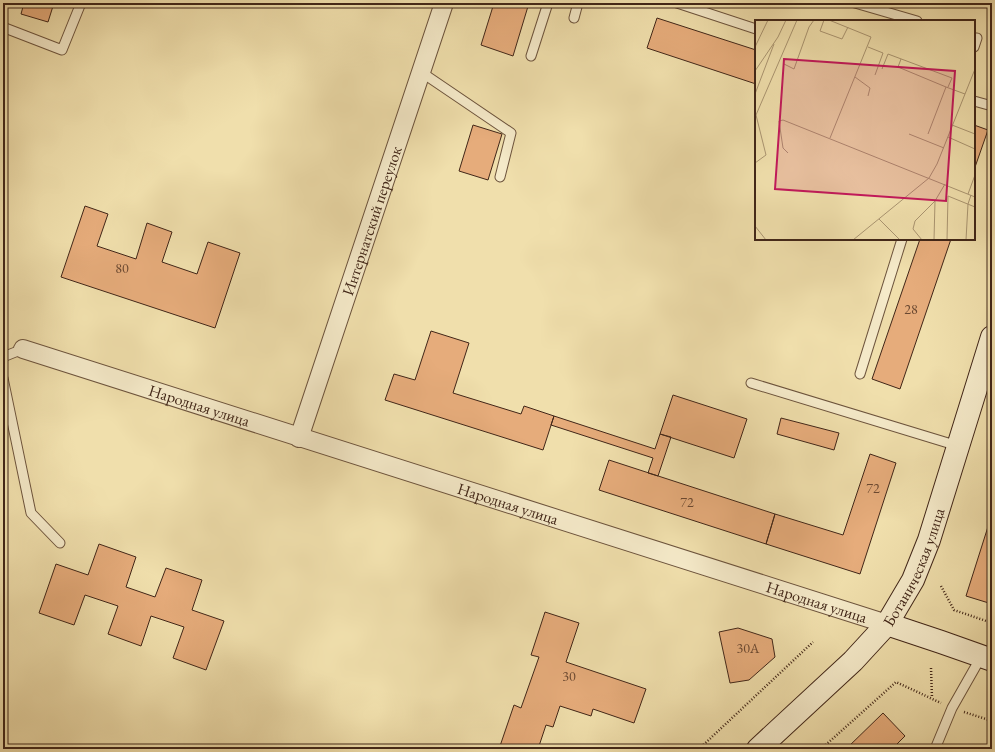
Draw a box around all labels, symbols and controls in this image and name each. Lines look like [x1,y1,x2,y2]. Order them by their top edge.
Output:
inset map [755,20,975,240]
street label: Интернатский переулок [337,143,406,298]
house number: 80 [115,259,129,277]
house number: 28 [904,300,918,318]
street label: Народная улица [146,379,253,431]
street label: Народная улица [455,477,562,529]
house number: 72 [866,479,880,497]
house number: 72 [680,493,694,511]
street label: Ботаническая улица [878,505,949,630]
street label: Народная улица [764,576,871,628]
house number: 30А [736,639,760,657]
house number: 30 [562,667,576,685]

